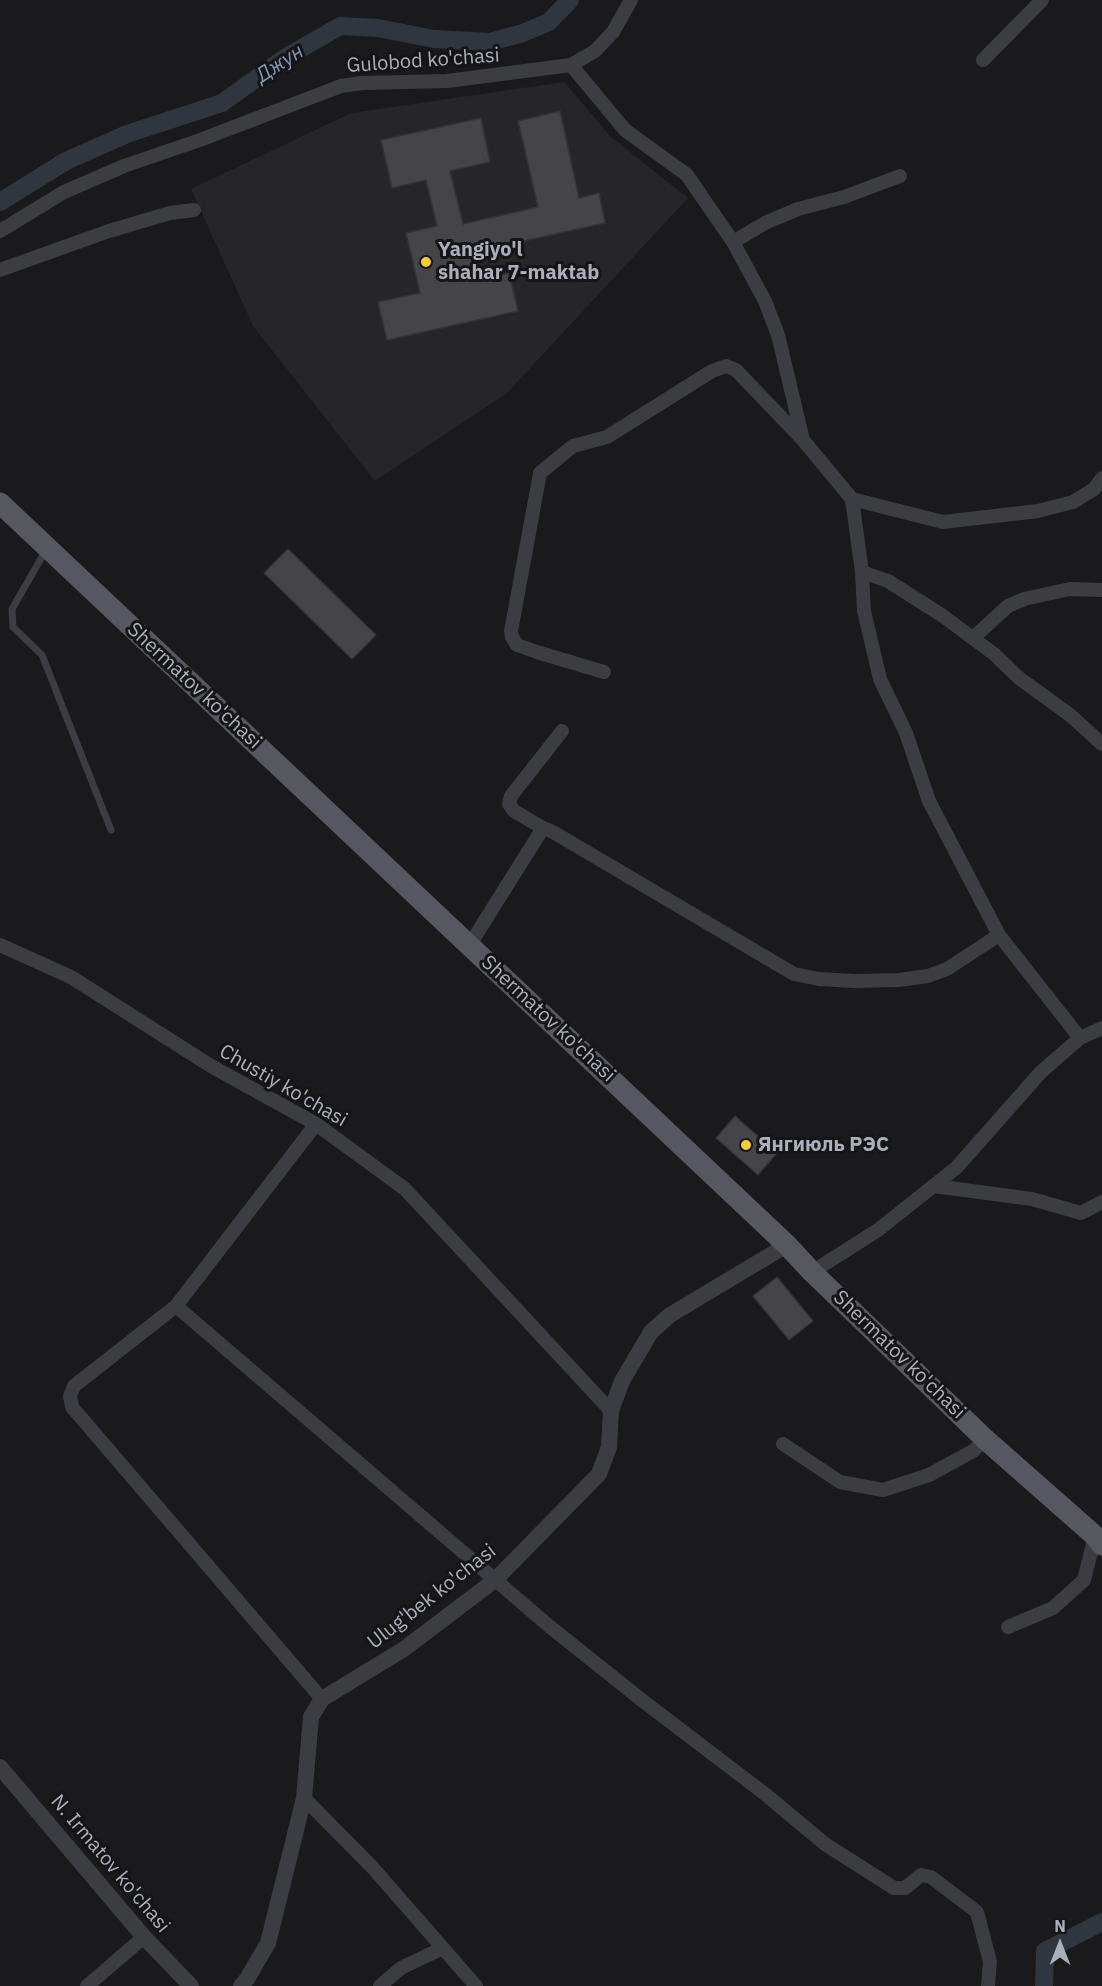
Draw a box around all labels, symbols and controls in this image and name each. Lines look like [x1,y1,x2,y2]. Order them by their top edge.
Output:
water label: Джун [251,39,309,89]
street label: Gulobod ko'chasi [346,44,500,78]
place label: Yangiyo'l shahar 7-maktab [438,238,599,285]
marker: Yangiyo'l shahar 7-maktab [419,255,433,269]
street label: Shermatov ko'chasi [122,618,266,754]
street label: Shermatov ko'chasi [476,951,620,1087]
street label: Chustiy ko'chasi [215,1040,351,1132]
place label: Янгиюль РЭС [758,1133,889,1157]
marker: Янгиюль РЭС [739,1138,753,1152]
street label: Shermatov ko'chasi [828,1286,970,1424]
street label: Ulug'bek ko'chasi [363,1540,501,1654]
street label: N. Irmatov ko'chasi [45,1790,175,1938]
north arrow [1030,1914,1090,1974]
text: N [1054,1916,1066,1936]

